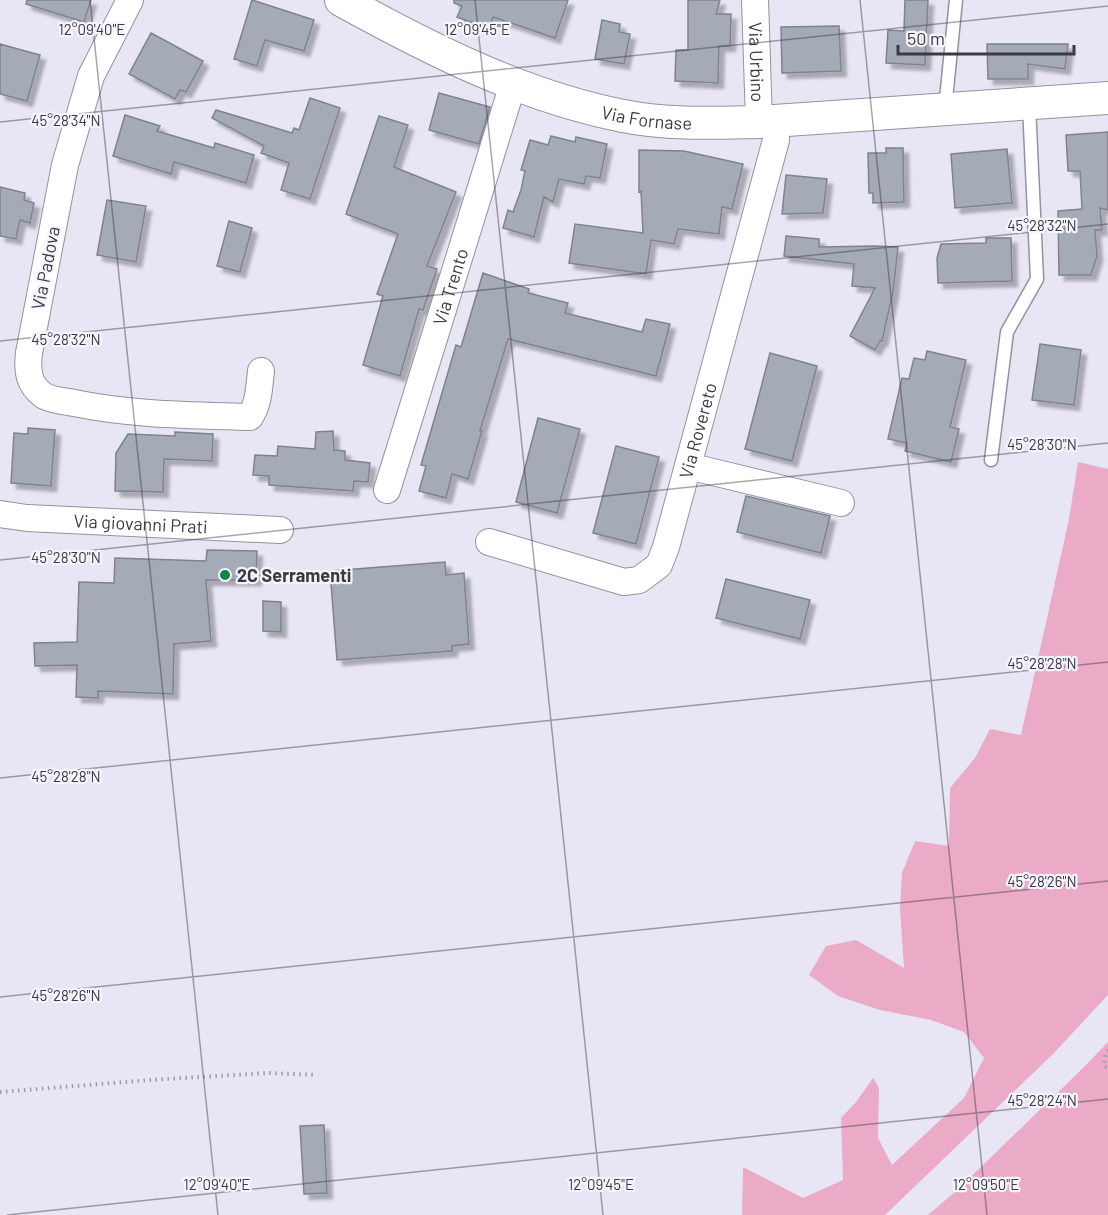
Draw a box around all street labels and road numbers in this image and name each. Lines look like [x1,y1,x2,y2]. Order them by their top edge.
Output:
street label: Via Urbino [745,22,769,102]
street label: Via Fornase [599,101,692,134]
street label: Via Padova [26,224,64,312]
street label: Via Trento [428,245,472,328]
street label: Via Rovereto [674,380,721,481]
street label: Via giovanni Prati [73,509,208,538]

